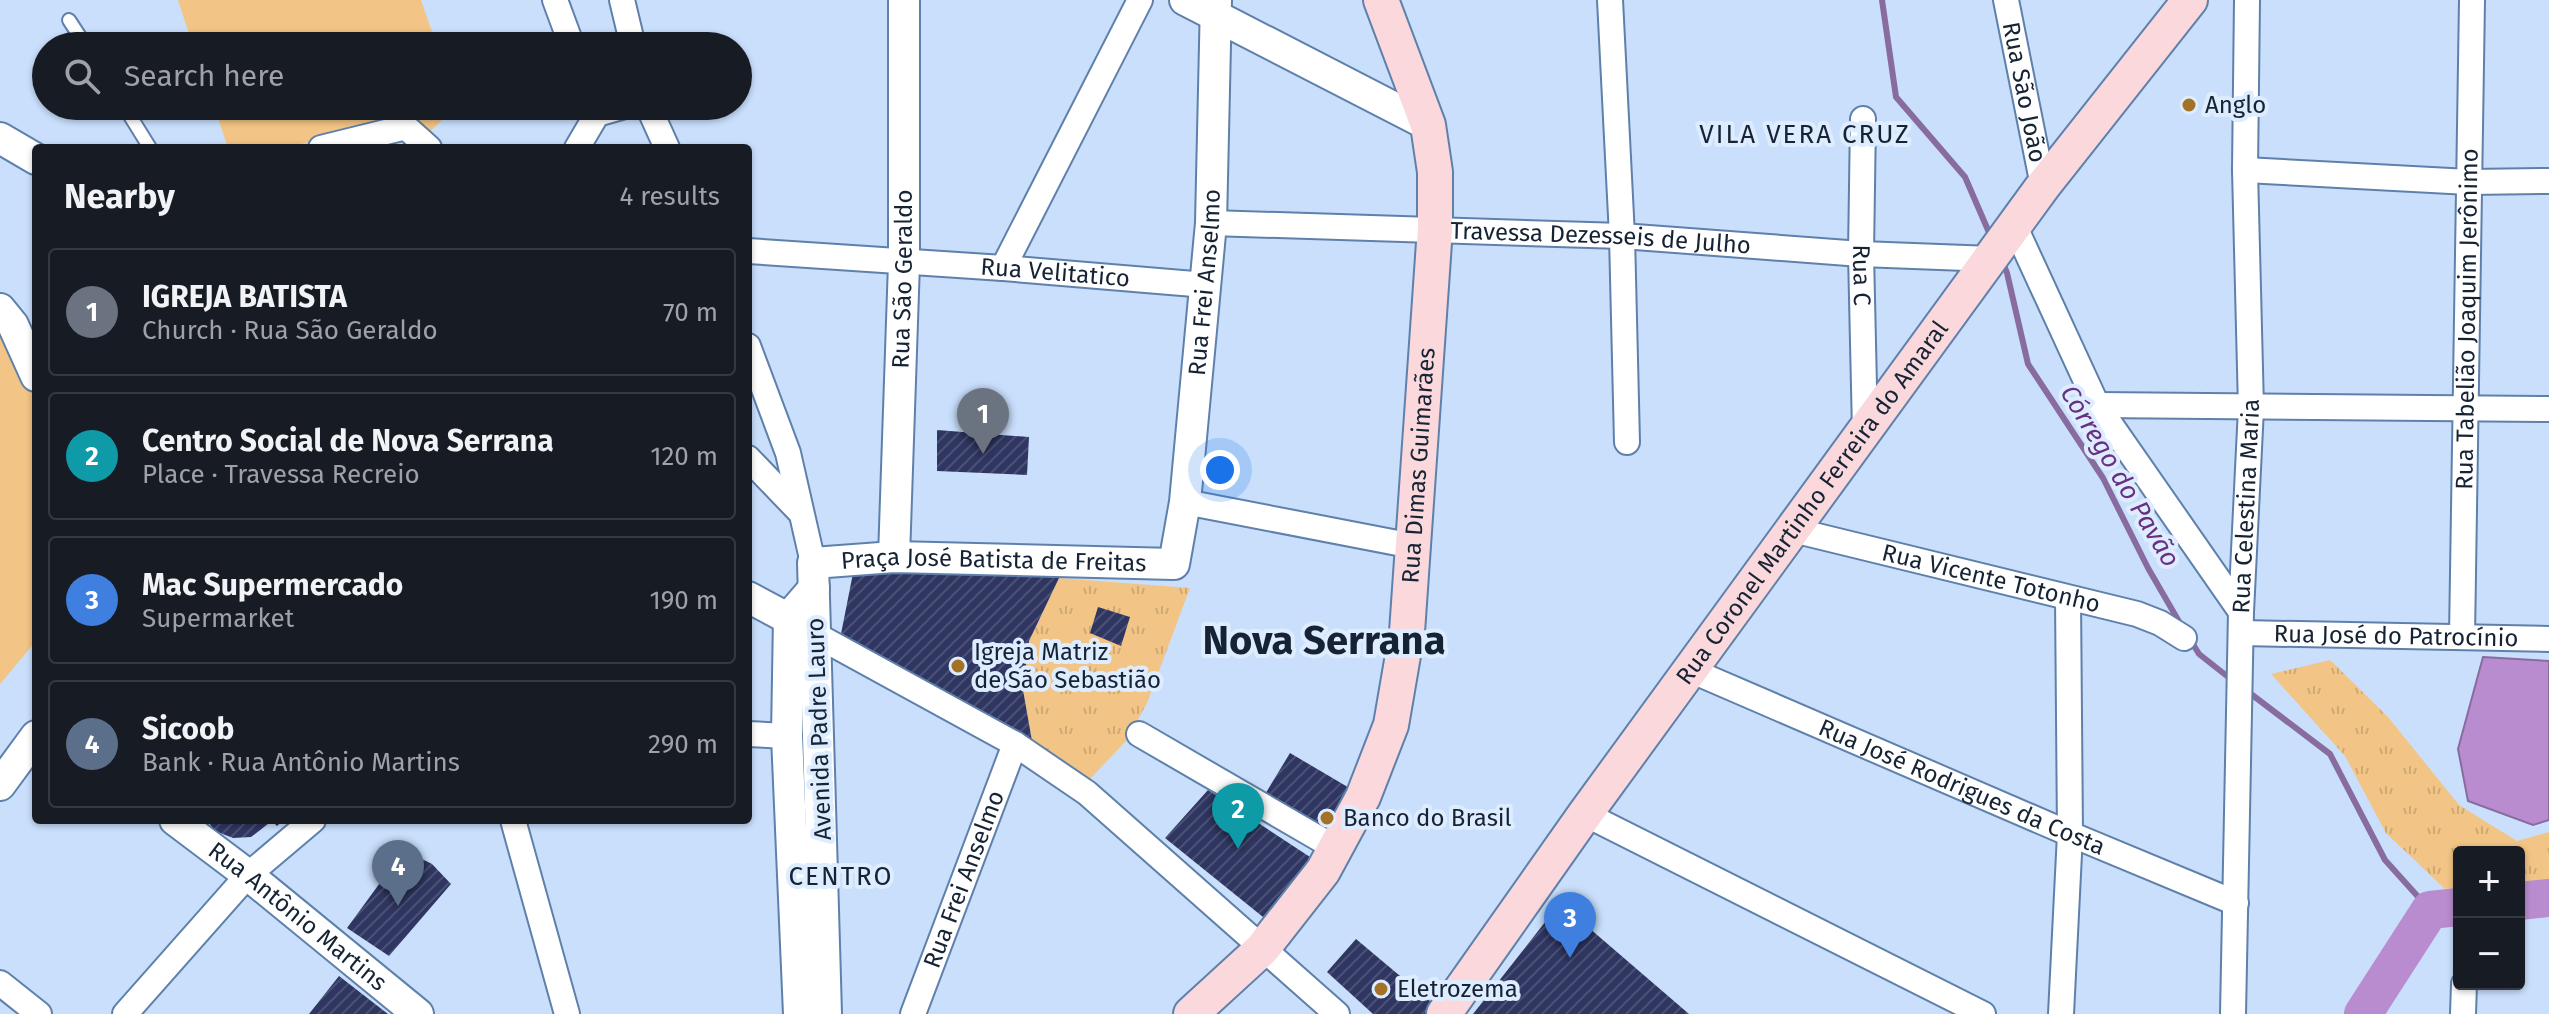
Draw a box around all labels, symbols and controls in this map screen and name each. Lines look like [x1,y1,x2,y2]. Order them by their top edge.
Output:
street label: Rua São João [1997,19,2052,165]
search box [32,32,752,120]
icon: search [60,54,104,98]
text: Search here [124,58,284,94]
place label: Anglo [2205,91,2266,119]
marker: Anglo [2180,96,2198,114]
district label: VILA VERA CRUZ [1699,119,1911,150]
street label: Rua Tabelião Joaquim Jerônimo [2450,148,2484,490]
text: Nearby [64,176,175,217]
text: 4 results [619,181,720,212]
street label: Rua Frei Anselmo [1183,189,1226,377]
street label: Rua São Geraldo [886,190,918,369]
street label: Travessa Dezesseis de Julho [1450,217,1752,260]
street label: Rua C [1847,244,1876,306]
street label: Rua Velitatico [980,253,1131,293]
text: IGREJA BATISTA [142,279,347,315]
text: 1 [86,297,98,328]
text: 70 m [663,297,718,328]
text: Church · Rua São Geraldo [142,315,438,346]
street label: Rua Coronel Martinho Ferreira do Amaral [1670,315,1954,690]
street label: Rua Dimas Guimarães [1396,346,1441,584]
water label: Córrego do Pavão [2054,380,2186,572]
pin: 1 [957,388,1009,454]
street label: Rua Celestina Maria [2227,398,2265,614]
text: Centro Social de Nova Serrana [142,423,554,459]
text: 2 [85,441,99,472]
text: 120 m [650,441,718,472]
your location [1200,450,1240,490]
text: Place · Travessa Recreio [142,459,420,490]
street label: Rua Vicente Totonho [1879,538,2103,619]
street label: Praça José Batista de Freitas [840,543,1147,577]
text: Mac Supermercado [142,567,403,603]
text: 3 [85,585,99,616]
text: 190 m [649,585,718,616]
text: Supermarket [142,603,294,634]
street label: Avenida Padre Lauro [801,617,837,841]
district label: Nova Serrana [1202,617,1446,665]
street label: Rua José do Patrocínio [2273,620,2519,652]
place label: Igreja Matriz de São Sebastião [974,638,1161,694]
marker: Igreja Matriz de São Sebastião [949,657,967,675]
text: Sicoob [142,711,234,747]
street label: Rua José Rodrigues da Costa [1814,713,2109,861]
text: 4 [85,729,99,760]
text: 290 m [648,729,718,760]
text: Bank · Rua Antônio Martins [142,747,460,778]
pin: 2 [1212,783,1264,849]
street label: Rua Frei Anselmo [918,787,1010,972]
place label: Banco do Brasil [1343,804,1512,832]
marker: Banco do Brasil [1318,809,1336,827]
street label: Rua Antônio Martins [203,836,392,997]
pin: 4 [372,840,424,906]
map controls [2453,846,2525,990]
button: + [2453,846,2525,918]
district label: CENTRO [788,861,894,892]
pin: 3 [1544,892,1596,958]
button: − [2453,918,2525,990]
place label: Eletrozema [1397,975,1518,1003]
marker: Eletrozema [1372,980,1390,998]

